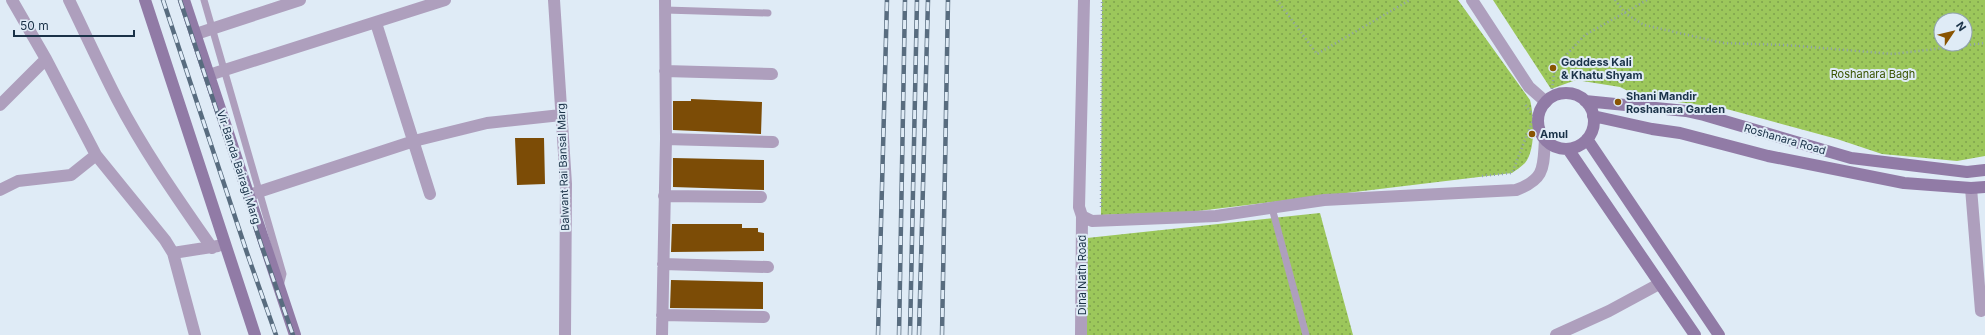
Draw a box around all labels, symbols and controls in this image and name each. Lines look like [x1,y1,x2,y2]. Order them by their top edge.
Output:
scale bar [14,12,134,38]
north arrow [1933,12,1973,52]
text: 50 m [20,18,49,33]
text: N [1953,19,1969,34]
place label: Goddess Kali & Khatu Shyam [1561,55,1642,82]
marker: Goddess Kali & Khatu Shyam [1548,63,1558,73]
park label: Roshanara Bagh [1831,67,1915,81]
place label: Shani Mandir Roshanara Garden [1626,89,1725,116]
marker: Shani Mandir Roshanara Garden [1613,97,1623,107]
street label: Balwant Rai Bansal Marg [554,103,572,231]
street label: Vir Banda Bairagi Marg [214,108,264,226]
street label: Roshanara Road [1742,121,1828,157]
place label: Amul [1540,127,1568,141]
marker: Amul [1527,129,1537,139]
street label: Dina Nath Road [1075,235,1089,315]

